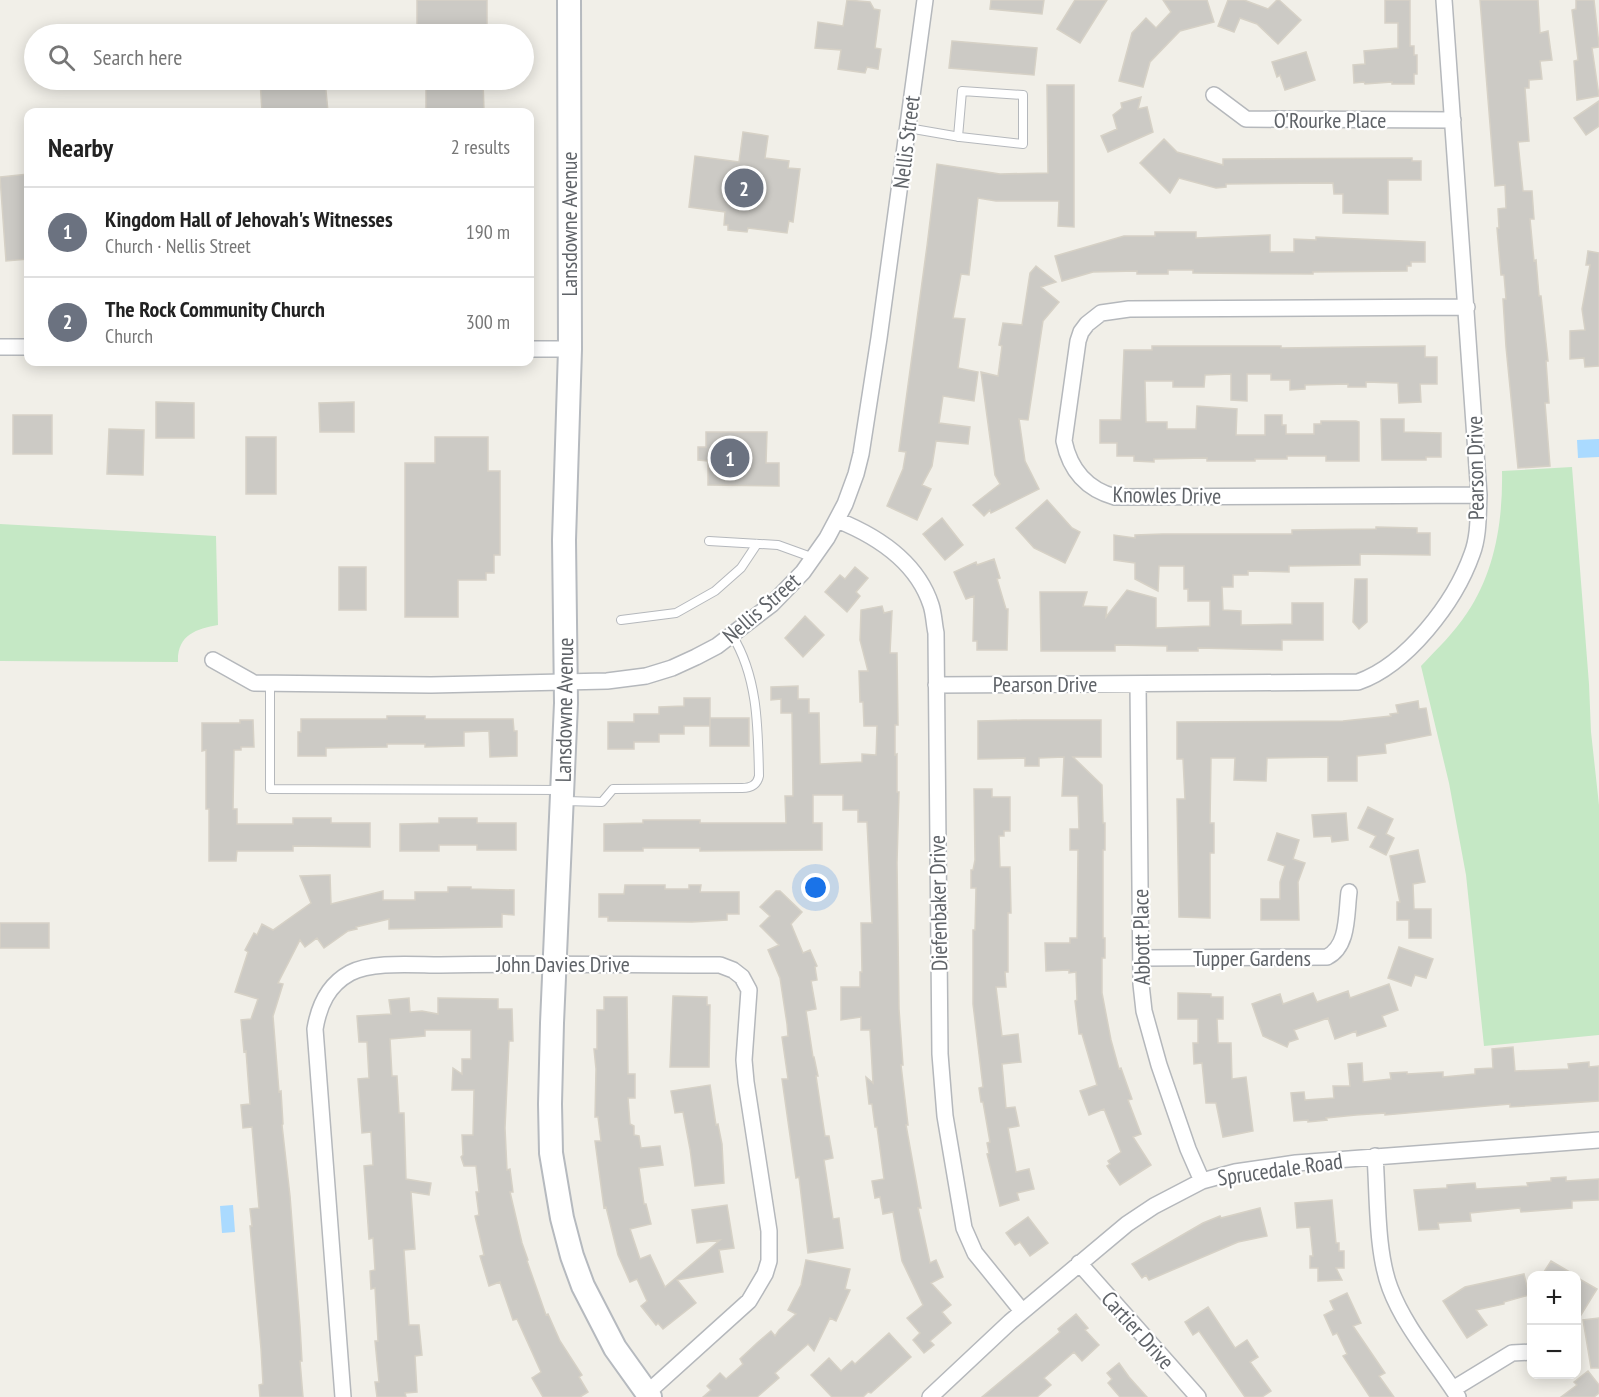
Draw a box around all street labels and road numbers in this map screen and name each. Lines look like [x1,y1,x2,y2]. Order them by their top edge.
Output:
street label: Nellis Street [886,94,926,190]
street label: O'Rourke Place [1274,106,1386,134]
street label: Lansdowne Avenue [555,152,583,296]
street label: Pearson Drive [1460,416,1490,520]
street label: Knowles Drive [1112,480,1222,510]
street label: Nellis Street [716,567,806,649]
street label: Lansdowne Avenue [549,637,579,783]
street label: Pearson Drive [993,670,1097,698]
street label: Diefenbaker Drive [923,835,953,971]
street label: Abbott Place [1126,889,1156,985]
street label: Tupper Gardens [1193,944,1311,972]
street label: John Davies Drive [495,950,630,978]
street label: Sprucedale Road [1216,1146,1344,1192]
street label: Cartier Drive [1096,1285,1180,1375]

